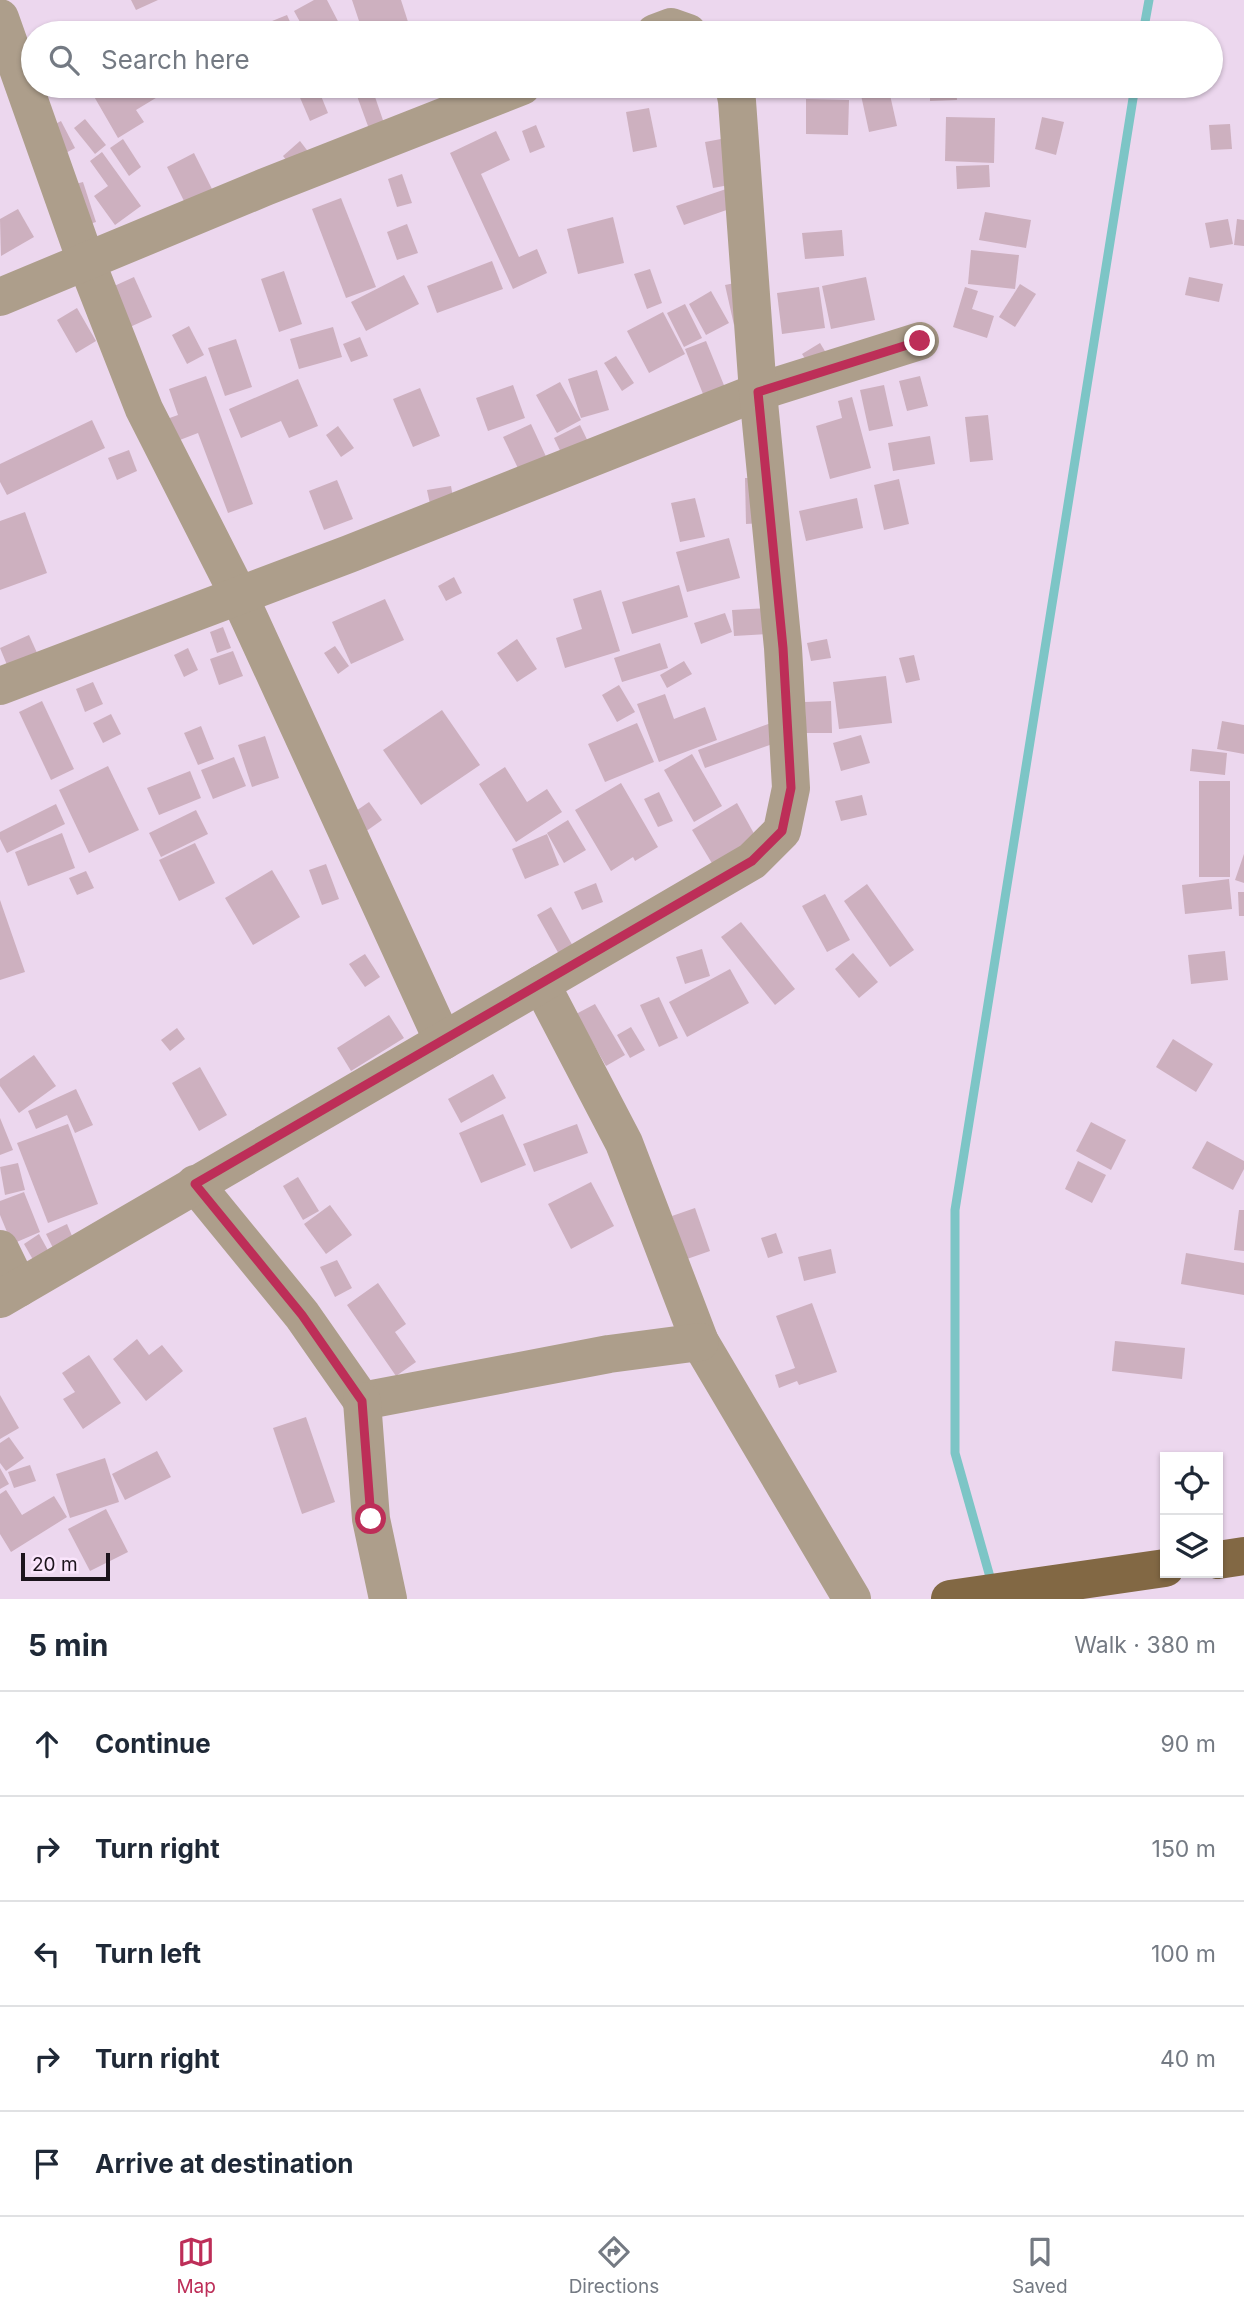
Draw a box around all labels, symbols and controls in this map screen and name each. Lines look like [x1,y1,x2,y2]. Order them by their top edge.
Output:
search box [21,21,1223,98]
icon: search [45,41,83,79]
text: Search here [101,44,250,75]
route end [904,325,935,356]
map controls [1160,1452,1223,1578]
button: locate [1160,1452,1223,1515]
route start [355,1503,386,1534]
button: layers [1160,1515,1223,1578]
scale bar [21,1550,110,1582]
text: 20 m [32,1553,78,1576]
text: 5 min [28,1627,108,1663]
text: Walk · 380 m [1074,1631,1216,1659]
icon: ahead [28,1725,66,1763]
text: Continue [95,1728,211,1759]
text: 90 m [1161,1730,1216,1758]
icon: right [28,1830,66,1868]
text: Turn right [95,1833,220,1864]
text: 150 m [1152,1835,1216,1863]
icon: left [28,1935,66,1973]
text: Turn left [95,1938,201,1969]
text: 100 m [1151,1940,1216,1968]
icon: right [28,2040,66,2078]
text: Turn right [95,2043,220,2074]
text: 40 m [1160,2045,1216,2073]
icon: arrive [28,2145,66,2183]
text: Arrive at destination [95,2148,354,2179]
tab: Map [176,2233,216,2298]
tab: Directions [569,2233,659,2298]
tab: Saved [1012,2233,1068,2298]

